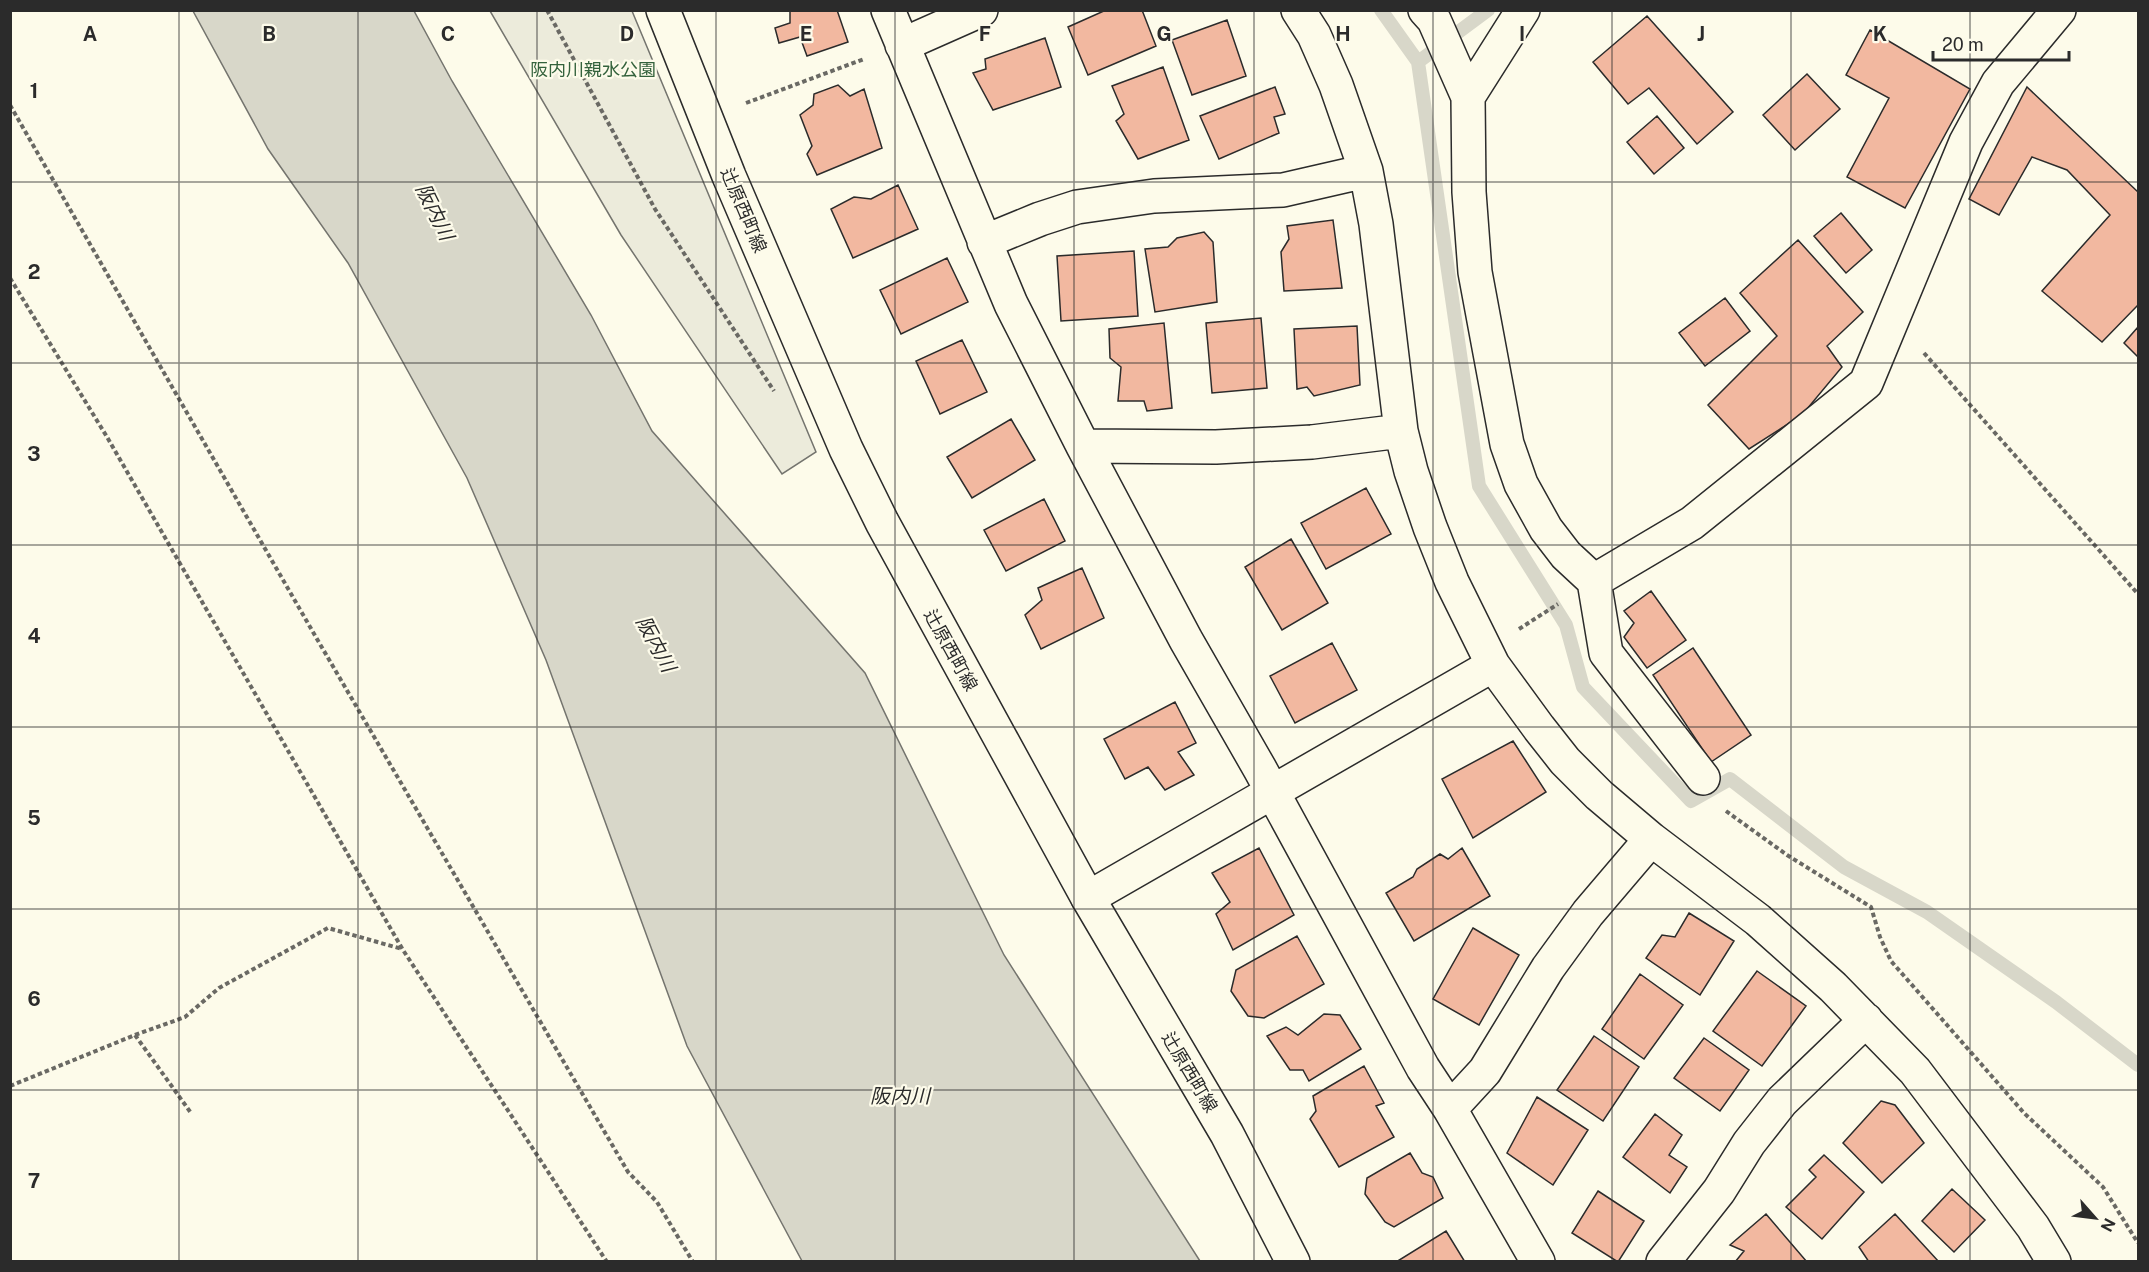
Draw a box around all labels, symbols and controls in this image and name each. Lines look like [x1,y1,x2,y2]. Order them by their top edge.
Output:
text: A [83,22,97,46]
text: B [262,22,276,46]
text: C [441,22,455,46]
text: D [620,22,634,46]
text: E [800,22,812,46]
text: F [979,22,991,46]
text: G [1156,22,1172,46]
text: H [1335,22,1351,46]
text: I [1519,22,1525,46]
text: J [1697,22,1705,46]
text: K [1873,22,1887,46]
scale bar [1933,24,2070,62]
text: 20 m [1942,34,1984,55]
park label: 阪内川親水公園 [530,59,656,80]
text: 1 [30,79,38,103]
street label: 辻原西町線 [717,164,771,256]
water label: 阪内川 [411,180,460,246]
text: 2 [28,260,40,284]
text: 3 [27,442,41,466]
street label: 辻原西町線 [920,606,982,694]
water label: 阪内川 [631,612,682,678]
text: 4 [27,624,41,648]
text: 5 [27,806,41,830]
text: 6 [27,987,41,1011]
street label: 辻原西町線 [1158,1028,1222,1116]
water label: 阪内川 [870,1084,932,1108]
text: 7 [28,1169,40,1193]
north arrow [2065,1188,2125,1248]
text: N [2096,1215,2119,1235]

